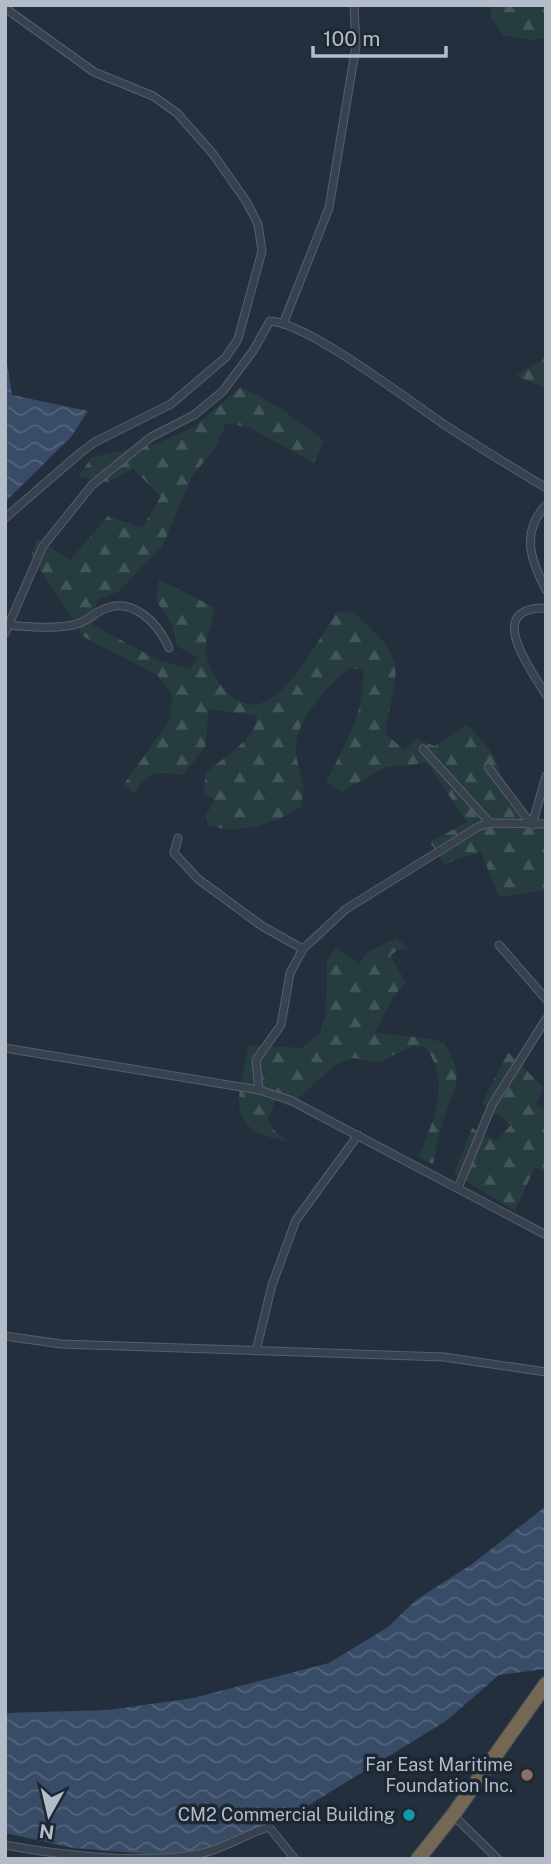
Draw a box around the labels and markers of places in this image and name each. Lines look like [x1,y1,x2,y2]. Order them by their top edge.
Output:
place label: Far East Maritime Foundation Inc. [365,1754,513,1796]
marker: Far East Maritime Foundation Inc. [519,1767,535,1783]
place label: CM2 Commercial Building [178,1804,395,1825]
marker: CM2 Commercial Building [401,1807,417,1823]

